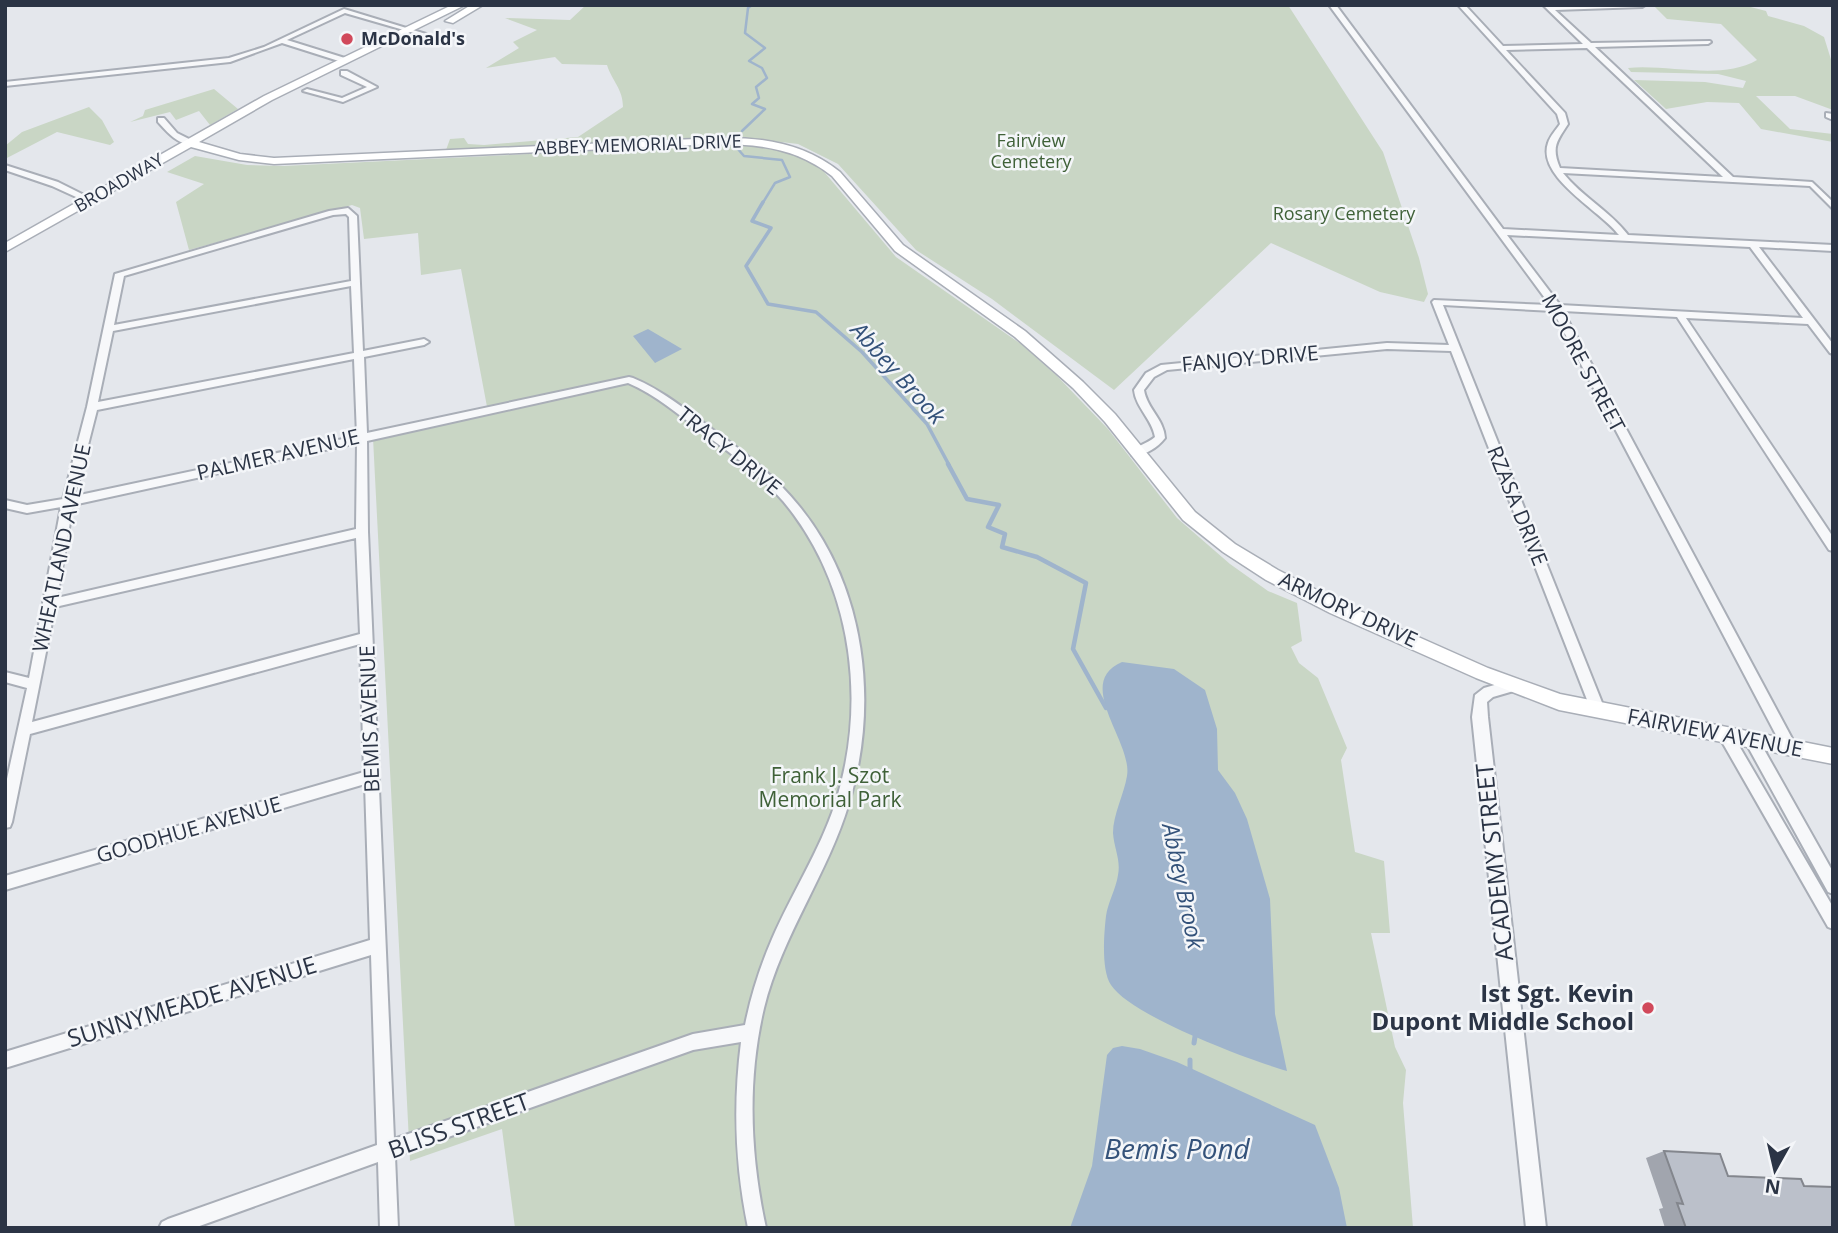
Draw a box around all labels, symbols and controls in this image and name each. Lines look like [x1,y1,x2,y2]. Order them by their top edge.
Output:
place label: McDonald's [361,26,465,50]
marker: McDonald's [339,31,355,47]
street label: ABBEY MEMORIAL DRIVE [534,128,742,160]
park label: Fairview Cemetery [990,128,1073,173]
street label: BROADWAY [70,146,168,217]
park label: Rosary Cemetery [1273,201,1416,225]
street label: MOORE STREET [1536,289,1632,437]
water label: Abbey Brook [843,313,954,431]
street label: FANJOY DRIVE [1180,338,1320,378]
street label: TRACY DRIVE [672,400,788,501]
street label: PALMER AVENUE [194,422,362,486]
street label: WHEATLAND AVENUE [25,441,97,655]
street label: RZASA DRIVE [1481,442,1555,570]
street label: ARMORY DRIVE [1275,565,1422,653]
street label: BEMIS AVENUE [352,645,386,793]
street label: FAIRVIEW AVENUE [1625,701,1805,763]
park label: Frank J. Szot Memorial Park [759,761,901,813]
street label: ACADEMY STREET [1467,762,1520,963]
street label: GOODHUE AVENUE [93,789,285,869]
water label: Abbey Brook [1155,818,1213,952]
street label: SUNNYMEADE AVENUE [63,947,320,1054]
place label: Ist Sgt. Kevin Dupont Middle School [1372,976,1634,1037]
marker: Ist Sgt. Kevin Dupont Middle School [1640,1000,1656,1016]
street label: BLISS STREET [383,1084,534,1165]
water label: Bemis Pond [1104,1129,1251,1167]
north arrow [1740,1135,1810,1205]
text: N [1763,1173,1782,1201]

